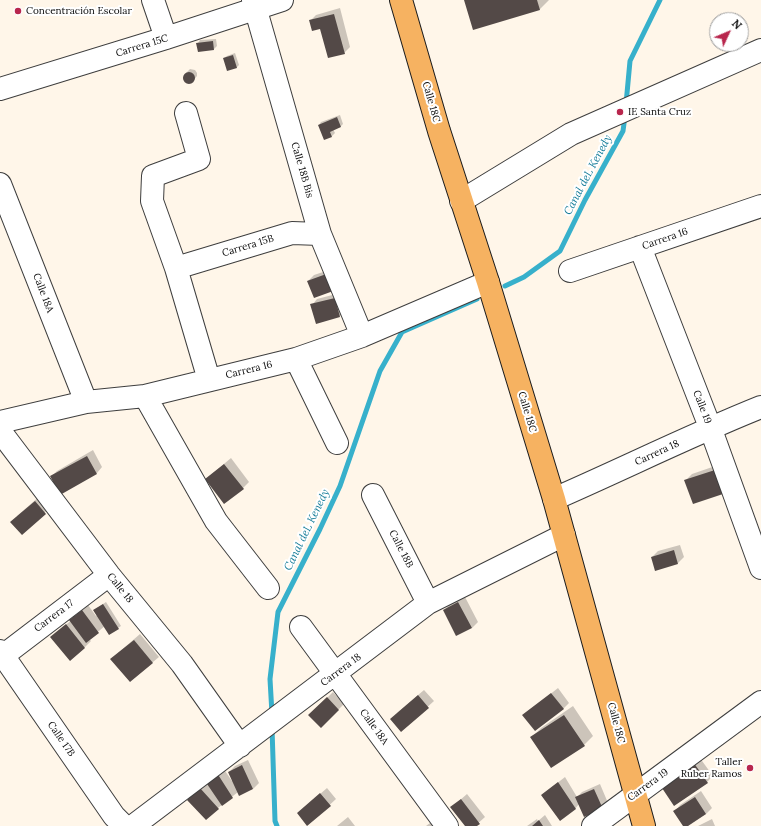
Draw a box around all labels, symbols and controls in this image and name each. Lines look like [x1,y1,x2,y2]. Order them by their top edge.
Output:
place label: Concentración Escolar [26,5,132,17]
marker: Concentración Escolar [13,6,23,16]
north arrow [709,12,749,52]
text: N [729,16,745,32]
street label: Carrera 15C [114,32,170,60]
street label: Calle 18C [419,80,443,124]
place label: IE Santa Cruz [628,106,691,118]
marker: IE Santa Cruz [615,107,625,117]
water label: Canal deL Kenedy [561,133,615,217]
street label: Calle 18B Bis [288,141,316,199]
street label: Carrera 16 [641,226,689,252]
street label: Carrera 15B [221,232,275,260]
street label: Calle 18A [30,272,56,314]
street label: Carrera 16 [224,358,274,382]
street label: Calle 19 [690,388,714,426]
street label: Calle 18C [515,390,539,434]
street label: Carrera 18 [633,438,681,468]
water label: Canal deL Kenedy [282,487,332,573]
street label: Calle 18B [386,528,416,570]
street label: Calle 18 [104,571,136,605]
street label: Carrera 17 [32,597,76,635]
street label: Carrera 18 [318,651,364,689]
street label: Calle 18C [605,701,627,745]
street label: Calle 18A [357,707,391,747]
street label: Calle 17B [45,719,77,759]
place label: Taller Ruber Ramos [681,756,742,780]
marker: Taller Ruber Ramos [745,763,755,773]
street label: Carrera 19 [625,766,671,804]

